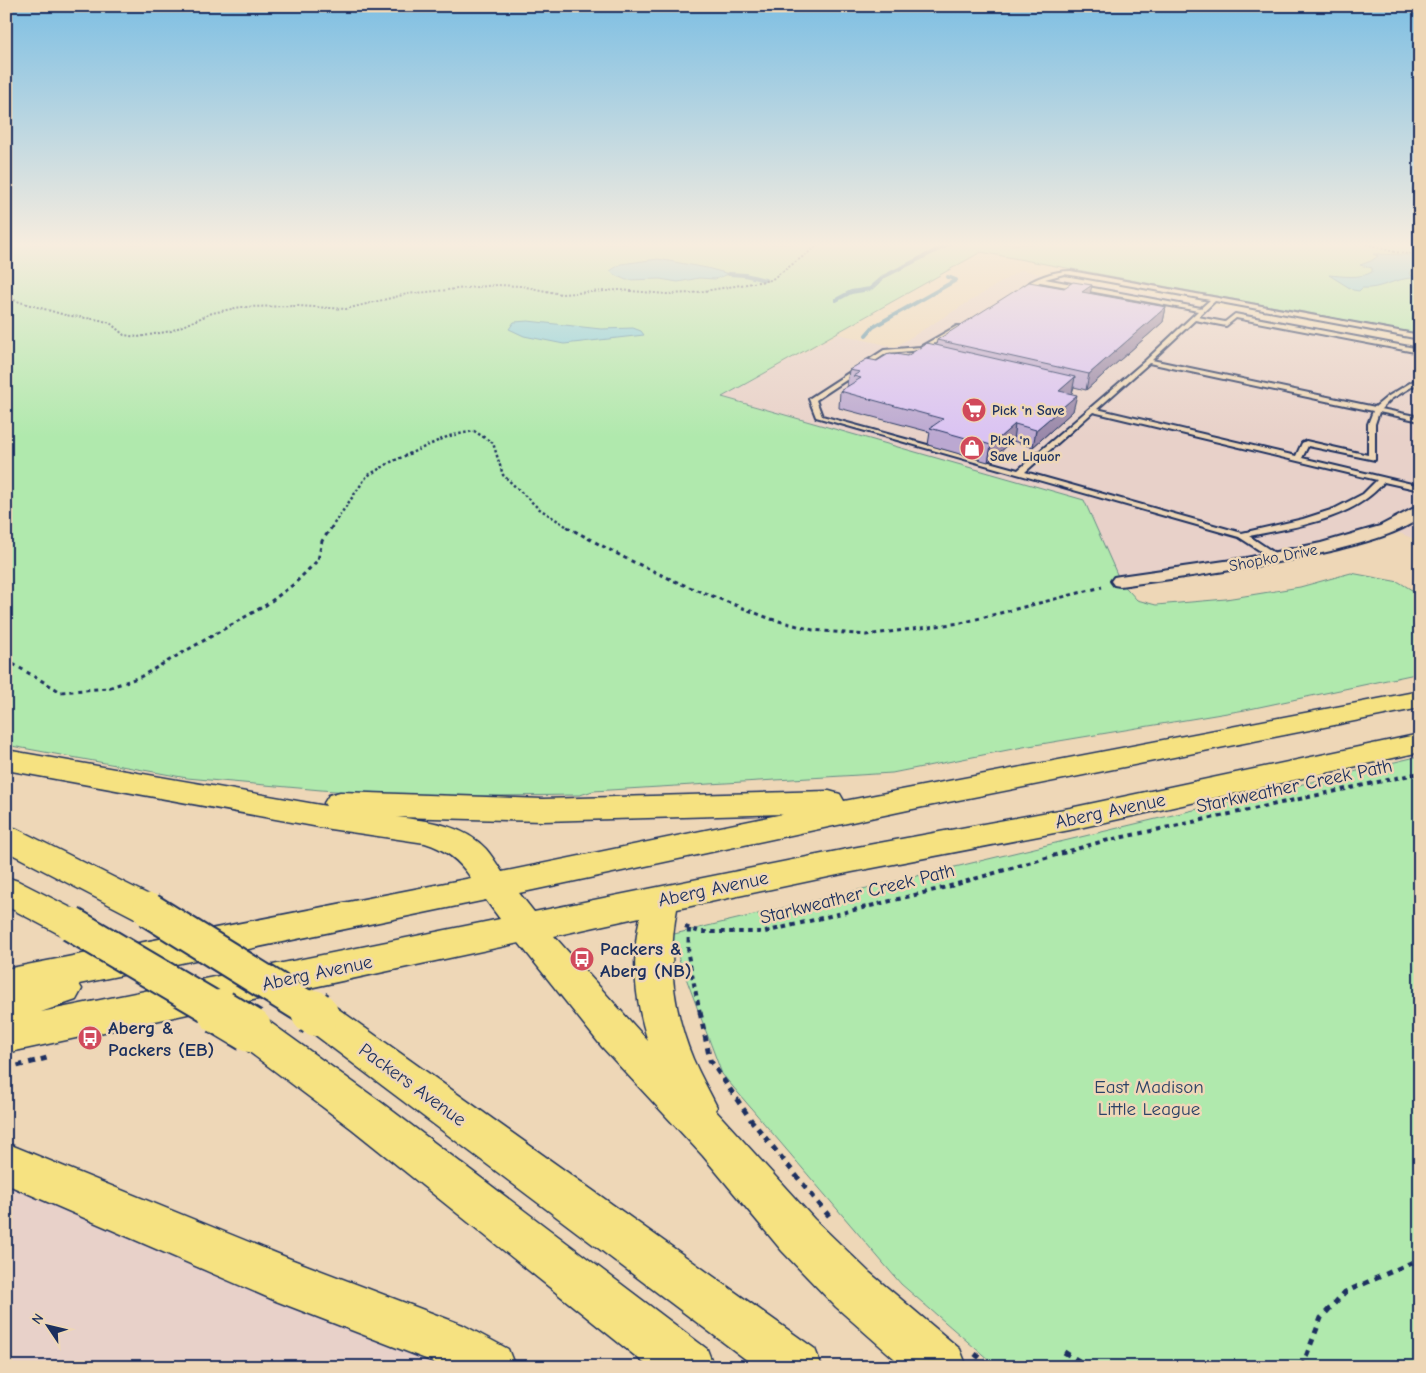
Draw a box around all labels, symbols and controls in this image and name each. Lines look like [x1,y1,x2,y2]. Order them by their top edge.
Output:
supermarket icon: Pick 'n Save [961,397,987,423]
place label: Pick 'n Save [992,402,1064,419]
place label: Pick 'n Save Liquor [990,432,1061,465]
shop icon: Pick 'n Save Liquor [959,435,985,461]
street label: Shopko Drive [1227,541,1319,575]
street label: Starkweather Creek Path [1194,754,1394,818]
street label: Aberg Avenue [1053,789,1167,833]
street label: Starkweather Creek Path [758,859,957,929]
street label: Aberg Avenue [656,867,770,911]
place label: Packers & Aberg (NB) [600,938,692,982]
bus stop icon: Packers & Aberg (NB) [569,946,595,972]
street label: Aberg Avenue [260,951,374,995]
place label: Aberg & Packers (EB) [108,1017,214,1061]
bus stop icon: Aberg & Packers (EB) [77,1025,103,1051]
street label: Packers Avenue [355,1039,470,1131]
park label: East Madison Little League [1094,1076,1204,1120]
north arrow [22,1300,72,1350]
text: N [28,1310,47,1327]

